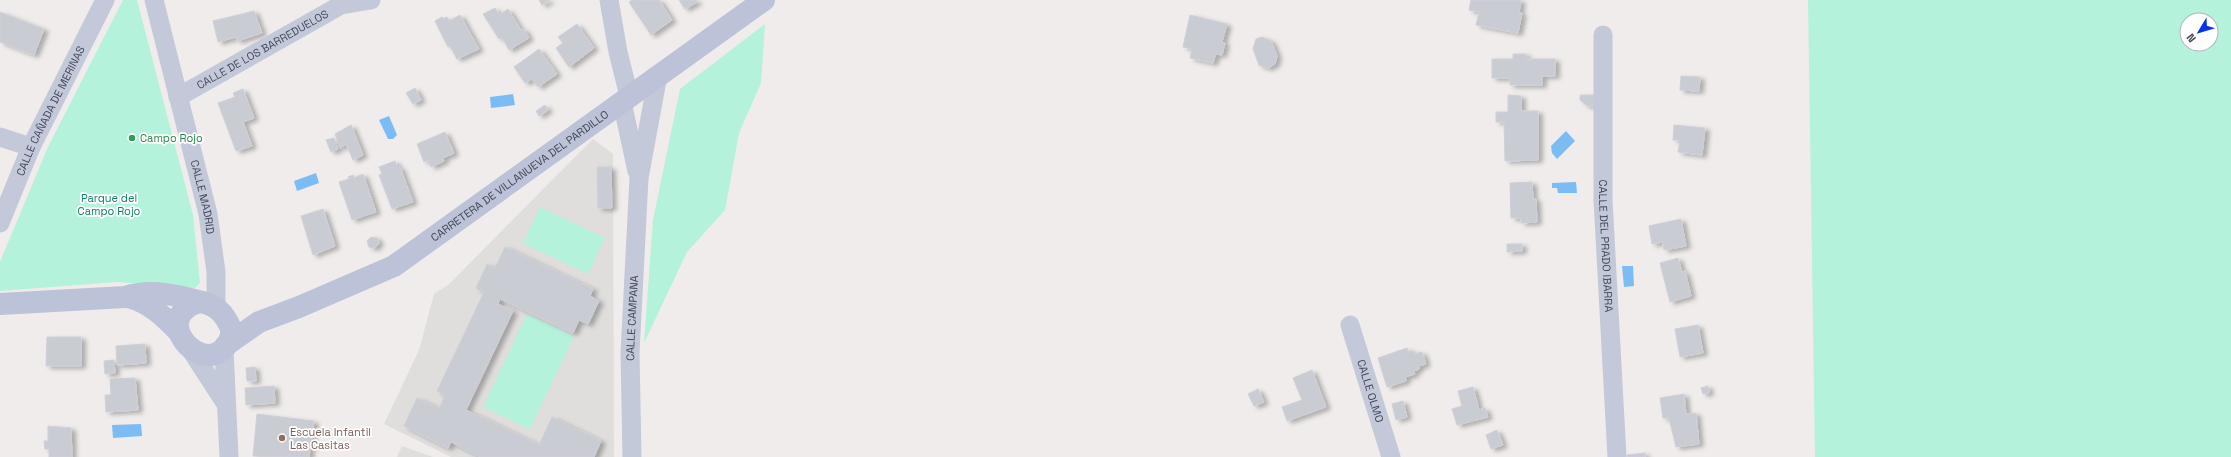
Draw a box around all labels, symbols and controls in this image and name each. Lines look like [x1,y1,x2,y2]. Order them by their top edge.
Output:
street label: CALLE DE LOS BARREDUELOS [194,6,331,92]
north arrow [2179,12,2219,52]
text: N [2183,31,2199,45]
street label: CALLE CAÑADA DE MERINAS [13,43,88,178]
street label: CARRETERA DE VILLANUEVA DEL PARDILLO [428,107,611,244]
place label: Campo Rojo [140,131,203,145]
marker: Campo Rojo [127,133,137,143]
street label: CALLE MADRID [188,158,218,235]
street label: CALLE DEL PRADO IBARRA [1596,180,1616,313]
park label: Parque del Campo Rojo [78,191,141,218]
street label: CALLE CAMPANA [623,275,641,361]
street label: CALLE OLMO [1354,358,1387,424]
place label: Escuela Infantil Las Casitas [290,425,371,452]
marker: Escuela Infantil Las Casitas [277,433,287,443]

